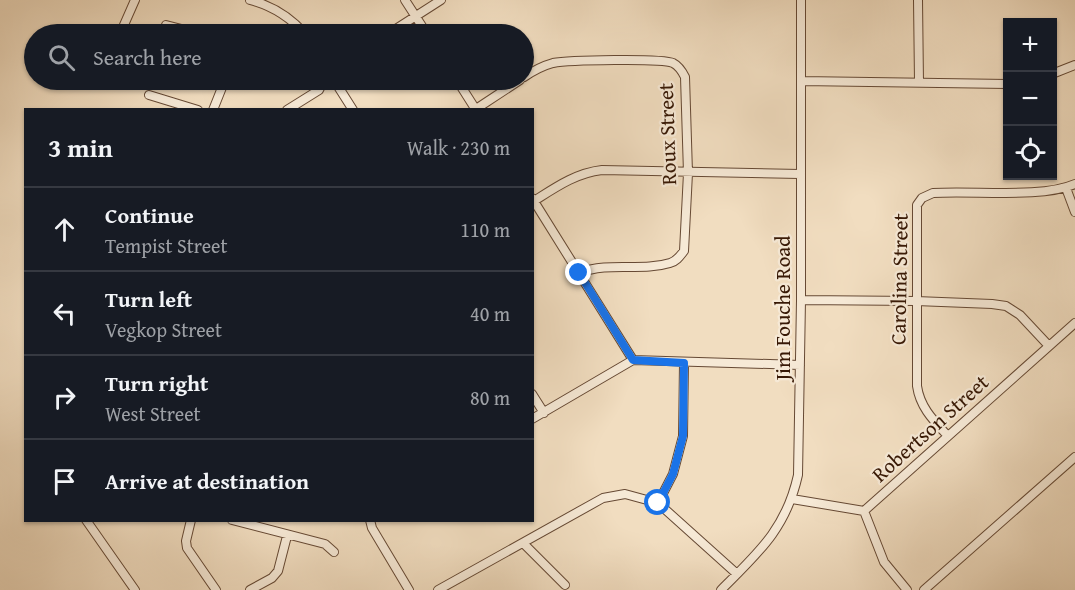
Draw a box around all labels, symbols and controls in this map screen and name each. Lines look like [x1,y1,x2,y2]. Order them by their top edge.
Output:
map controls [1003,18,1057,180]
button: + [1003,18,1057,72]
search box [24,24,534,90]
icon: search [45,41,78,74]
text: Search here [93,41,202,73]
button: − [1003,72,1057,126]
street label: Roux Street [650,82,684,186]
button: locate [1003,126,1057,180]
text: 3 min [48,128,113,167]
text: Walk · 230 m [407,133,510,162]
text: Continue [105,199,194,231]
street label: Carolina Street [882,212,916,345]
icon: ahead [48,213,81,246]
text: 110 m [460,215,510,244]
text: Tempist Street [105,231,228,260]
street label: Jim Fouche Road [767,235,798,384]
route end [565,259,591,285]
text: Turn left [105,283,192,315]
icon: left [48,297,81,330]
text: 40 m [470,299,510,328]
text: Vegkop Street [105,315,222,344]
text: Turn right [105,367,208,399]
street label: Robertson Street [865,367,996,489]
icon: right [48,381,81,414]
text: 80 m [470,383,510,412]
text: West Street [105,399,201,428]
icon: arrive [48,465,81,498]
text: Arrive at destination [105,465,309,497]
route start [644,489,670,515]

